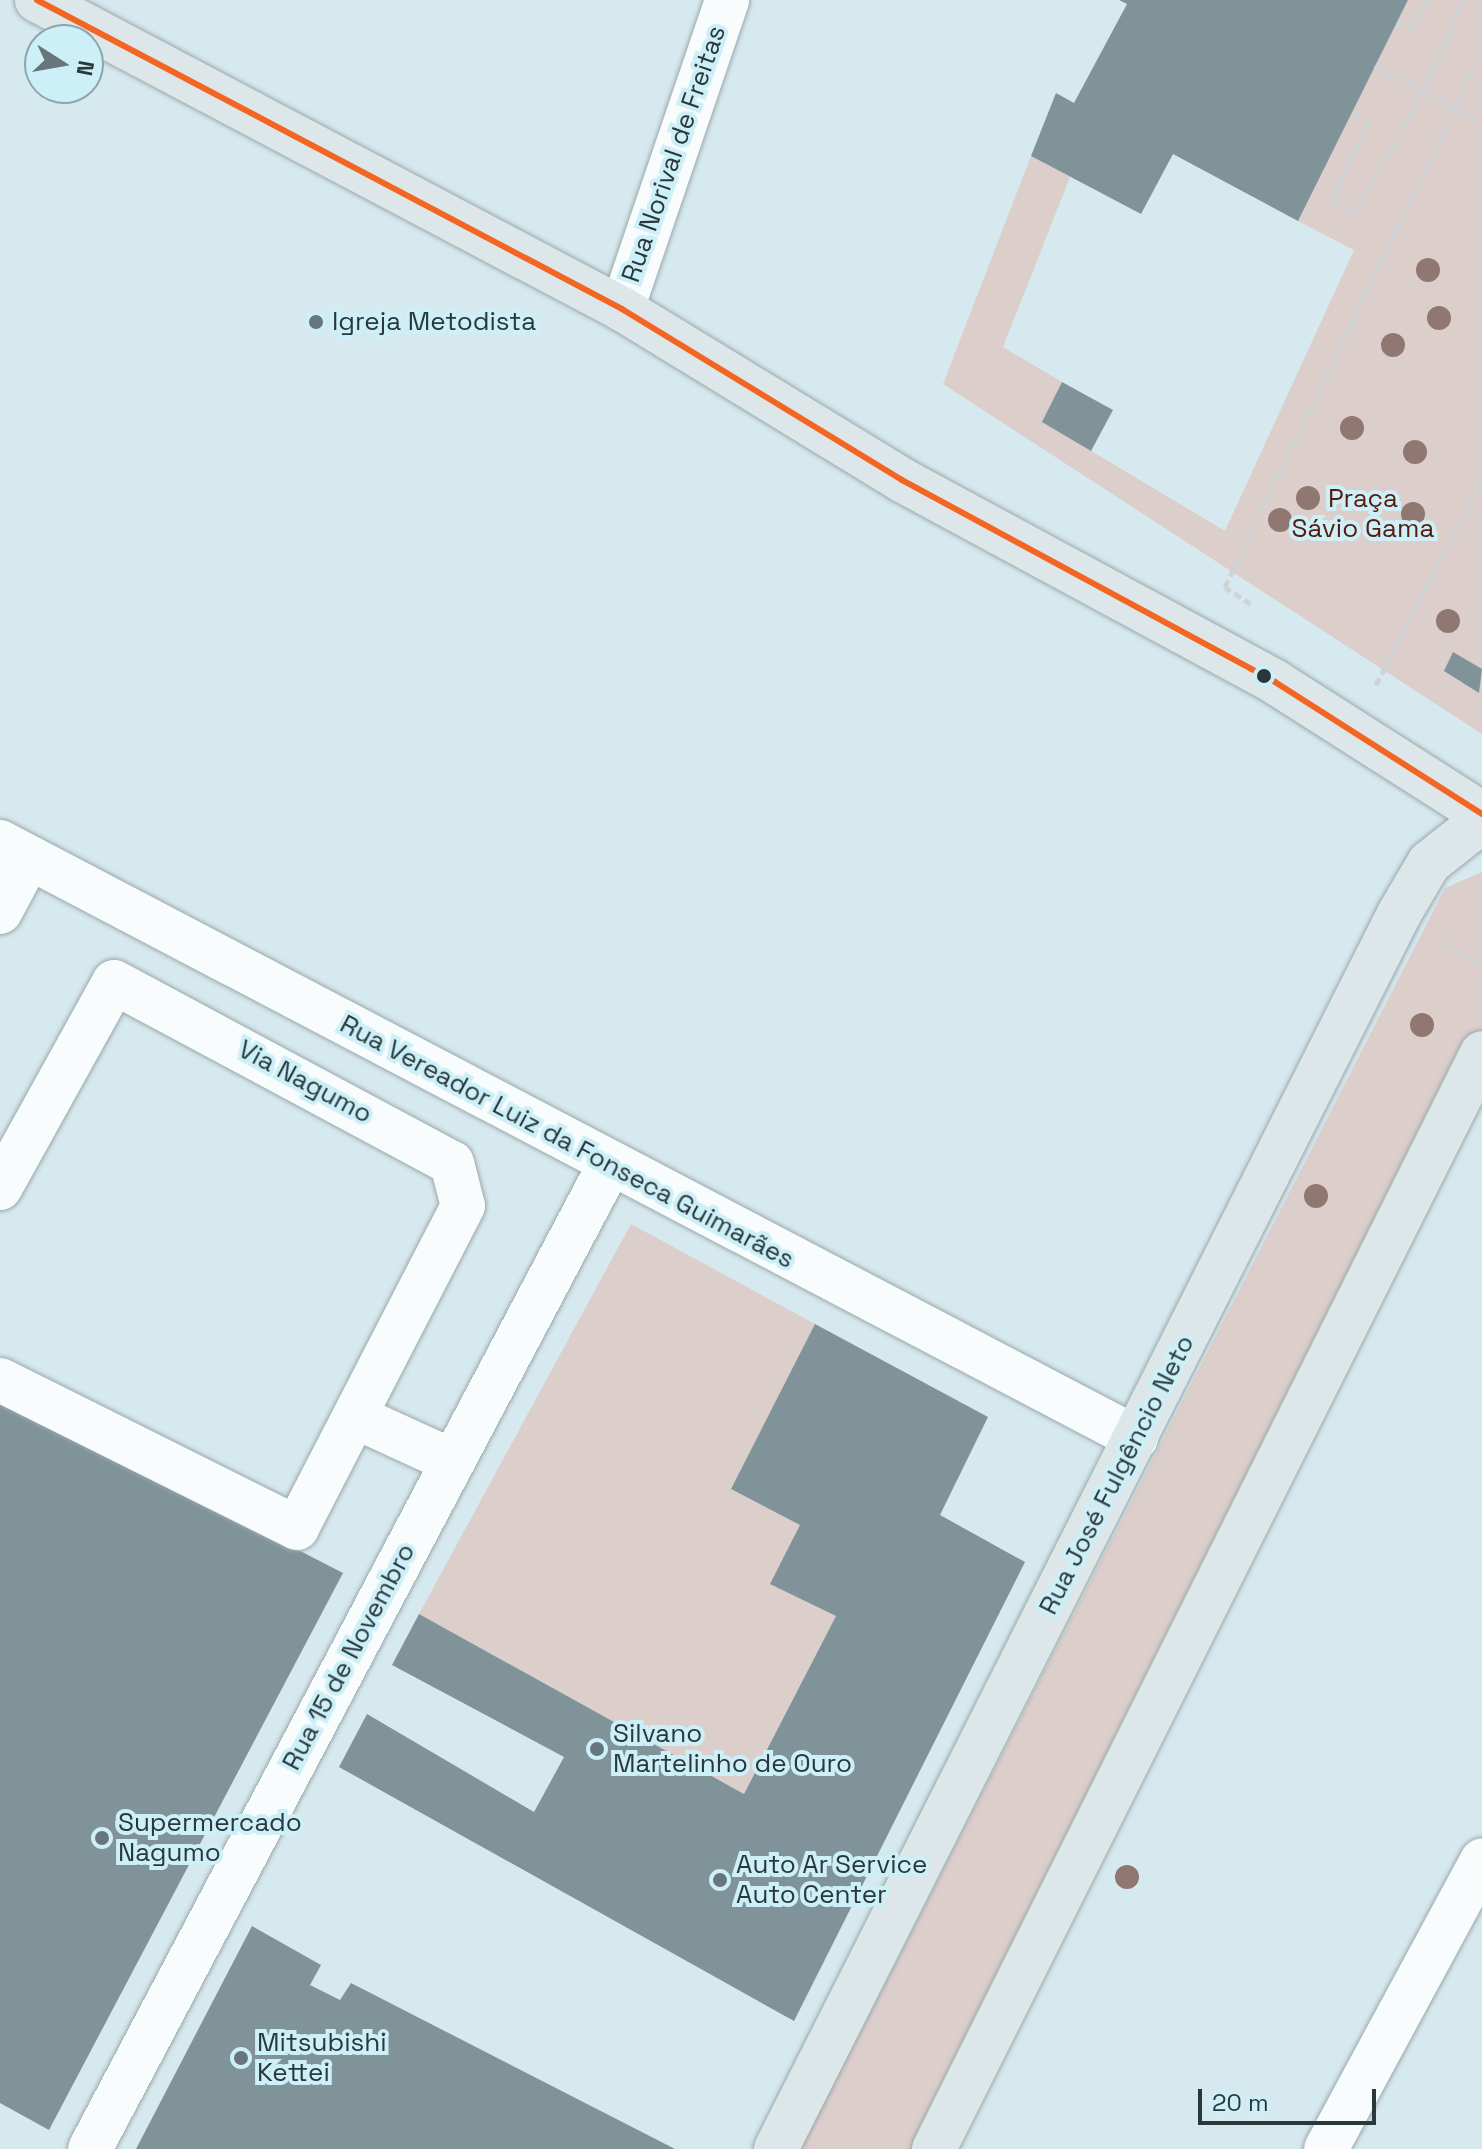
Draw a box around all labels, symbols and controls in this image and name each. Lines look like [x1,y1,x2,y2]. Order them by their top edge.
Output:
street label: Rua Norival de Freitas [615,22,733,286]
north arrow [24,24,104,104]
text: N [70,58,101,78]
place label: Igreja Metodista [332,306,536,338]
marker: Igreja Metodista [307,313,325,331]
park label: Praça Sávio Gama [1292,483,1434,544]
unlabelled marker [1256,668,1272,684]
street label: Rua Vereador Luiz da Fonseca Guimarães [335,1009,799,1275]
street label: Via Nagumo [233,1034,377,1130]
street label: Rua José Fulgêncio Neto [1033,1330,1201,1620]
street label: Rua 15 de Novembro [276,1538,422,1776]
place label: Silvano Martelinho de Ouro [613,1718,852,1780]
marker: Silvano Martelinho de Ouro [588,1740,606,1758]
place label: Supermercado Nagumo [118,1807,302,1868]
marker: Supermercado Nagumo [93,1829,111,1847]
place label: Auto Ar Service Auto Center [736,1849,928,1910]
marker: Auto Ar Service Auto Center [711,1871,729,1889]
place label: Mitsubishi Kettei [257,2027,387,2088]
marker: Mitsubishi Kettei [232,2049,250,2067]
scale bar [1202,2073,1380,2123]
text: 20 m [1212,2087,1269,2118]

